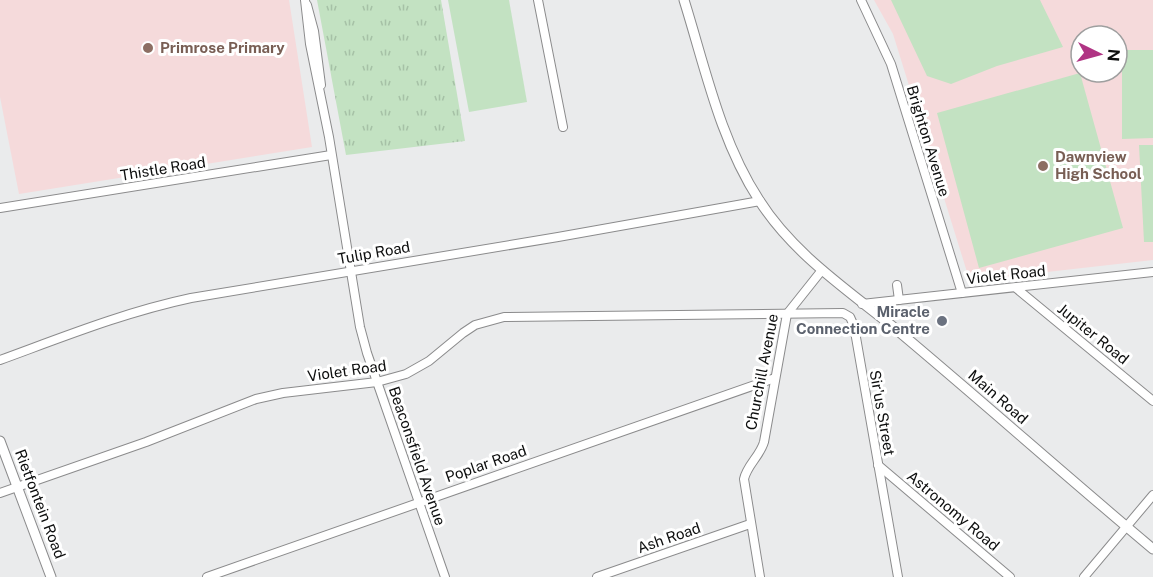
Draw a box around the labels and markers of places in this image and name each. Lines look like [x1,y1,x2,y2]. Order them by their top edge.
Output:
place label: Primrose Primary [160,39,285,56]
marker: Primrose Primary [141,41,155,55]
place label: Dawnview High School [1055,148,1142,182]
marker: Dawnview High School [1036,159,1050,173]
place label: Miracle Connection Centre [796,303,930,337]
marker: Miracle Connection Centre [935,314,949,328]

